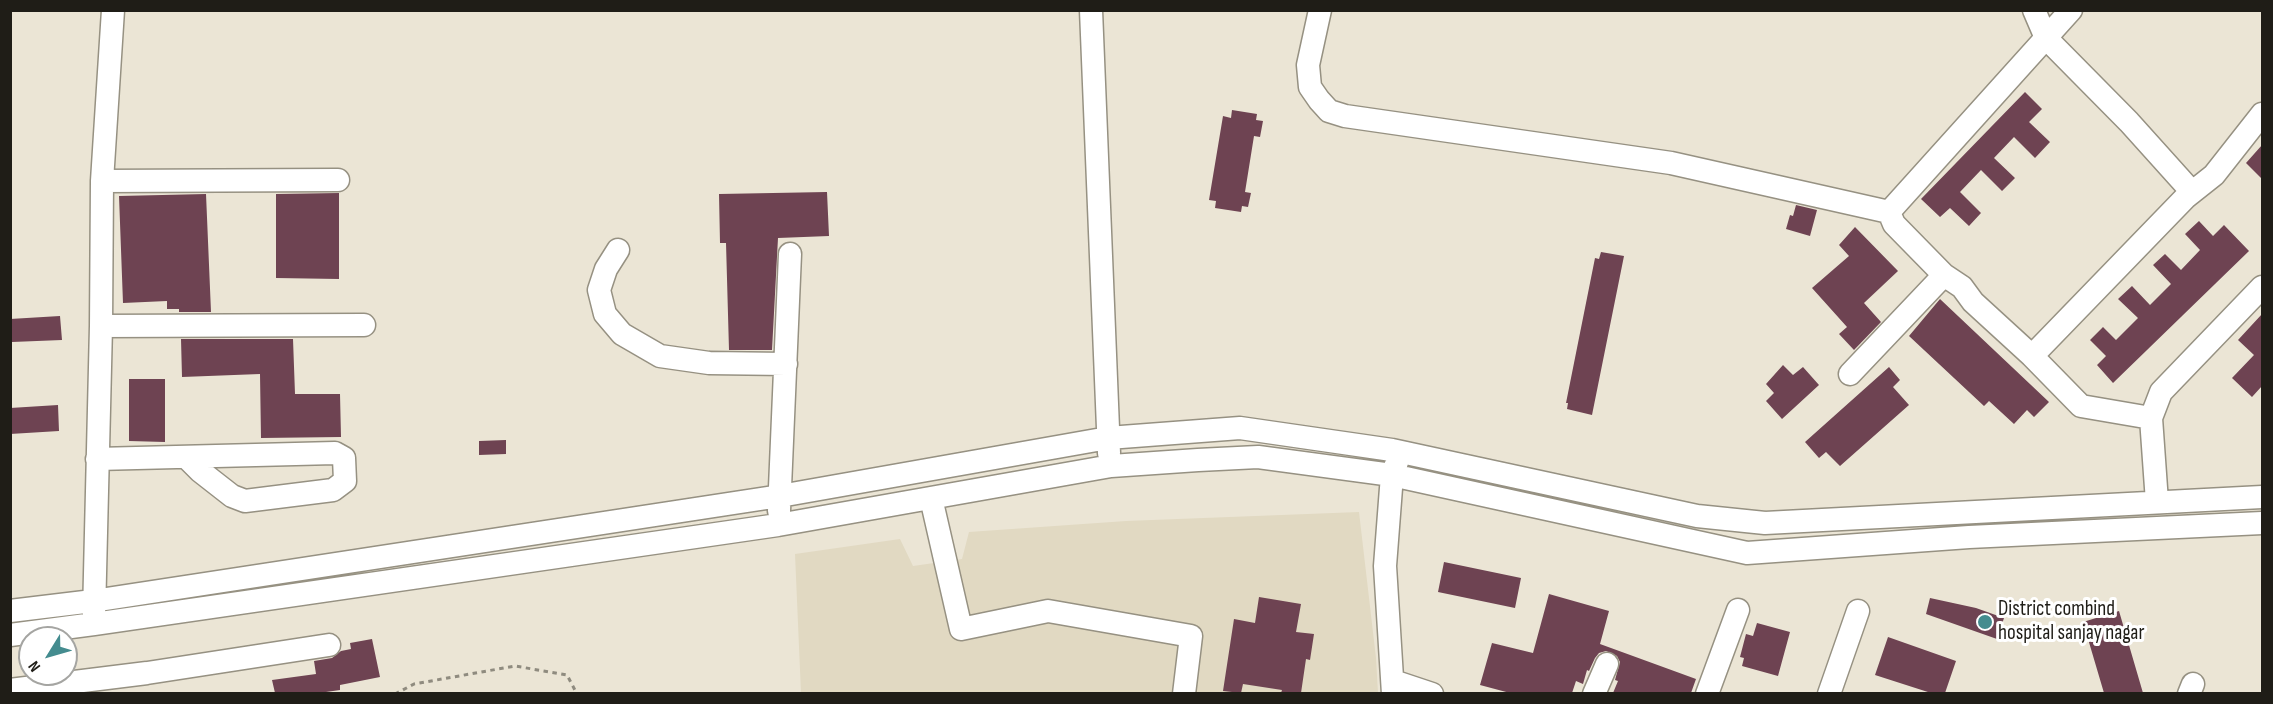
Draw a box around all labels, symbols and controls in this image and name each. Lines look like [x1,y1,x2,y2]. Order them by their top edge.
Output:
place label: District combind hospital sanjay nagar [1998,597,2144,647]
marker: District combind hospital sanjay nagar [1976,613,1994,631]
north arrow [18,626,78,686]
text: N [25,657,45,675]

